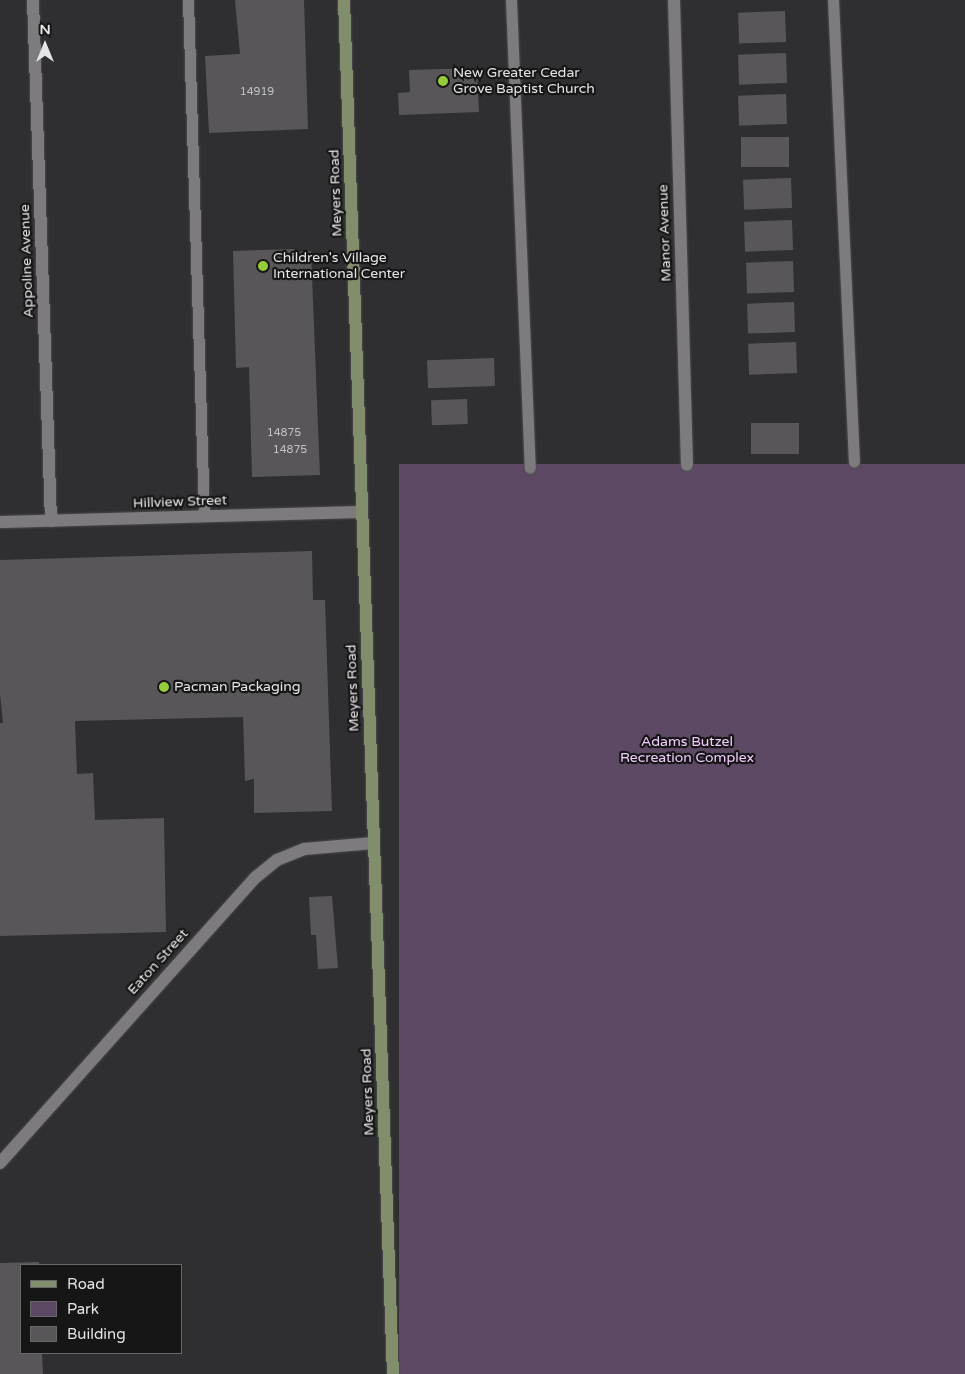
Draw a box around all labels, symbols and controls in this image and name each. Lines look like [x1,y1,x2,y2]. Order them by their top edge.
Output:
north arrow [20,20,70,70]
text: N [39,21,51,38]
place label: New Greater Cedar Grove Baptist Church [453,65,595,98]
marker: New Greater Cedar Grove Baptist Church [437,75,449,87]
house number: 14919 [240,85,274,99]
street label: Meyers Road [326,149,346,237]
street label: Manor Avenue [655,184,675,282]
street label: Appoline Avenue [17,204,37,318]
place label: Children's Village International Center [273,250,405,282]
marker: Children's Village International Center [257,260,269,272]
house number: 14875 [267,426,301,440]
house number: 14875 [273,443,307,457]
street label: Hillview Street [133,492,227,512]
street label: Meyers Road [343,644,363,732]
place label: Pacman Packaging [174,679,301,695]
marker: Pacman Packaging [158,681,170,693]
park label: Adams Butzel Recreation Complex [620,734,754,766]
street label: Eaton Street [124,926,192,998]
street label: Meyers Road [358,1048,378,1136]
legend [20,1264,182,1354]
text: Road [67,1275,105,1293]
text: Park [67,1300,99,1318]
text: Building [67,1325,126,1343]

